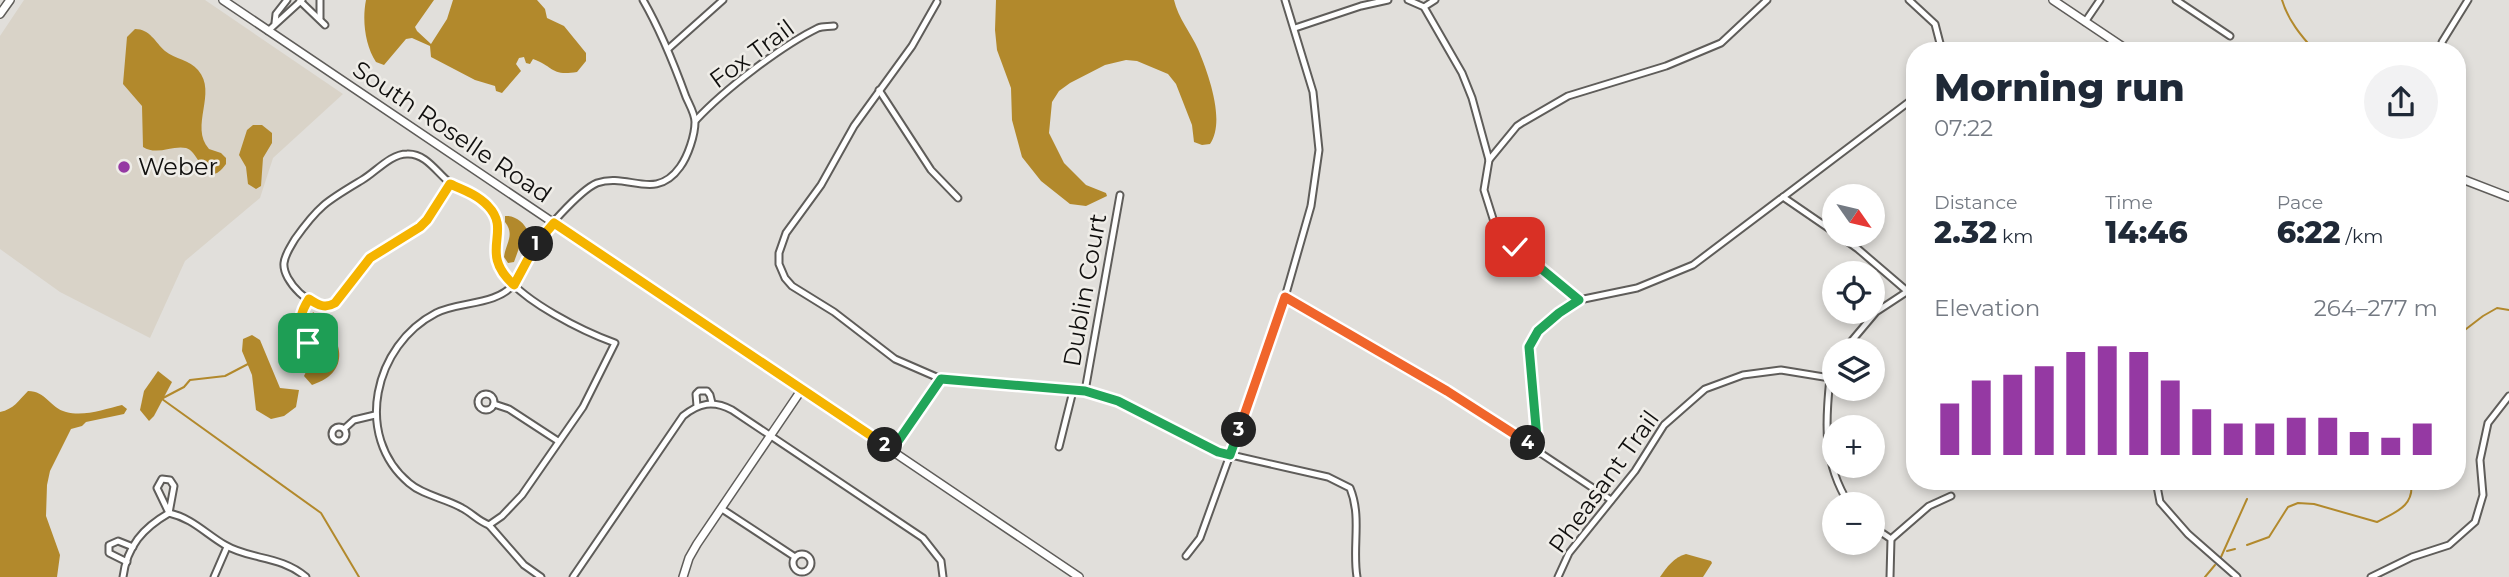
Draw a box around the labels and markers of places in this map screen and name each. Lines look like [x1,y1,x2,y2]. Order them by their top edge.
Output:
place label: Weber [138,152,218,181]
marker: Weber [116,159,132,175]
pin [1485,217,1545,277]
pin: 1 [518,226,554,262]
pin [278,313,338,373]
pin: 3 [1222,412,1256,448]
pin: 4 [1510,426,1546,460]
pin: 2 [868,428,903,462]

